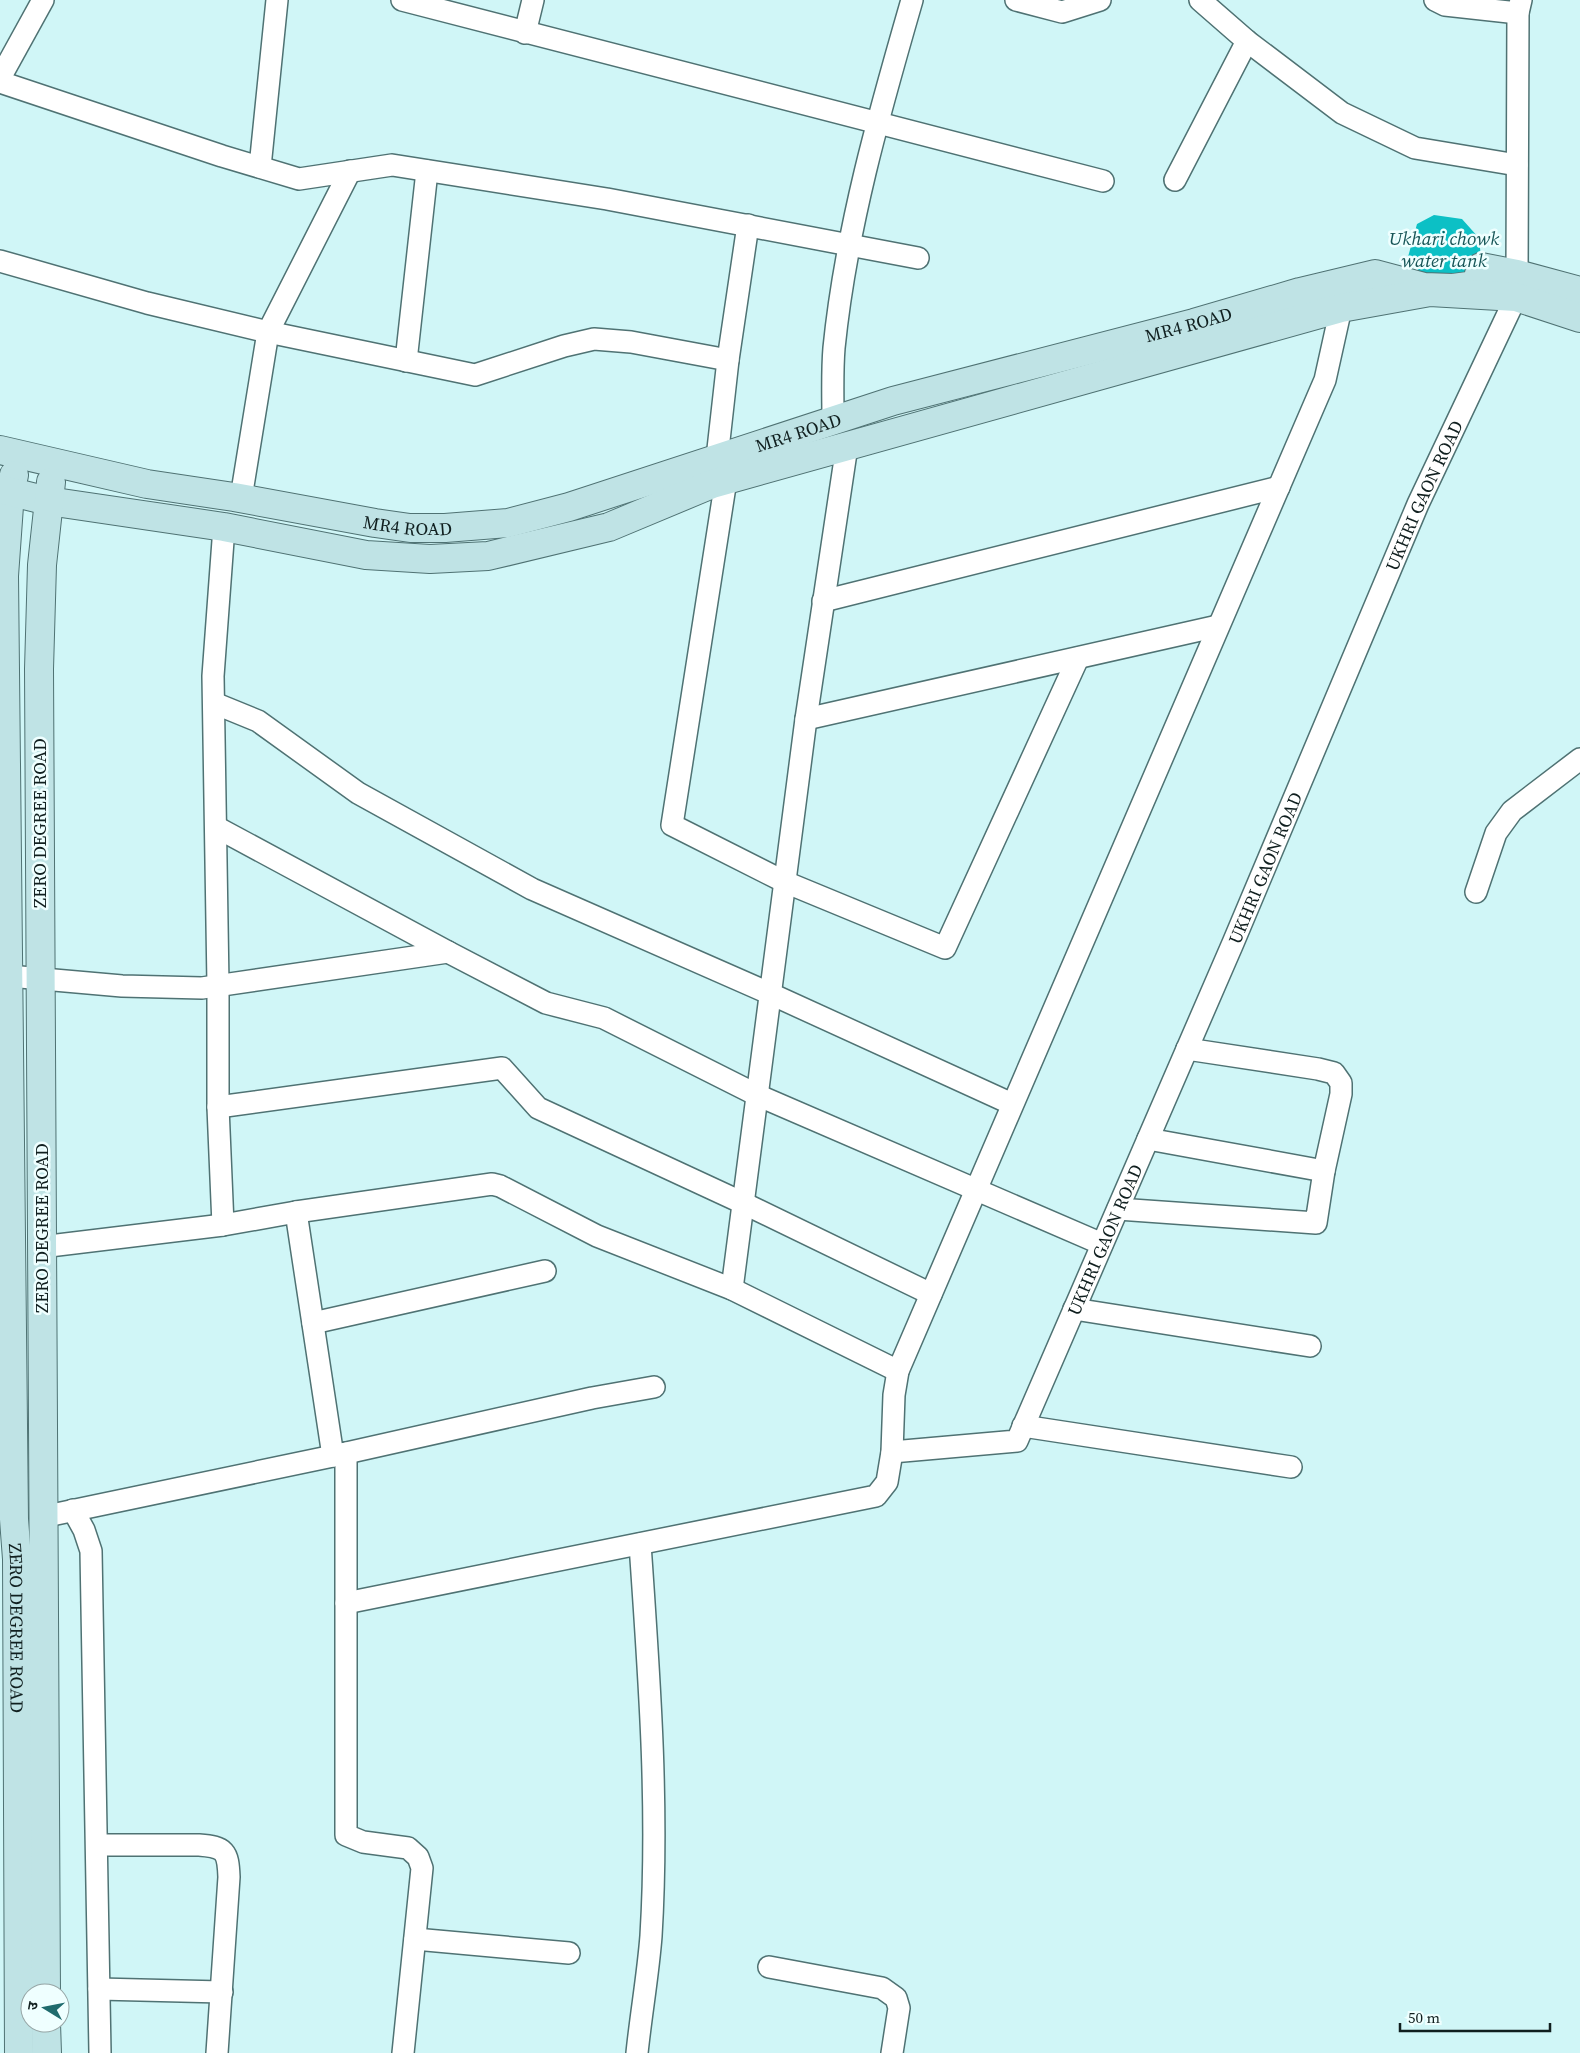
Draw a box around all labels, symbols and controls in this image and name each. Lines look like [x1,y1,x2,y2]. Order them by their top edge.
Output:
water label: Ukhari chowk water tank [1389,225,1499,273]
street label: MR4 ROAD [1142,300,1235,348]
street label: MR4 ROAD [752,406,844,458]
street label: UKHRI GAON ROAD [1379,416,1468,574]
street label: MR4 ROAD [361,509,453,541]
street label: ZERO DEGREE ROAD [27,738,52,908]
street label: UKHRI GAON ROAD [1222,788,1308,948]
street label: ZERO DEGREE ROAD [29,1143,54,1313]
street label: UKHRI GAON ROAD [1061,1160,1148,1319]
street label: ZERO DEGREE ROAD [3,1542,30,1713]
north arrow [20,1983,70,2033]
text: उ [22,1999,43,2012]
scale bar [1400,2000,1550,2032]
text: 50 m [1408,2007,1440,2028]

